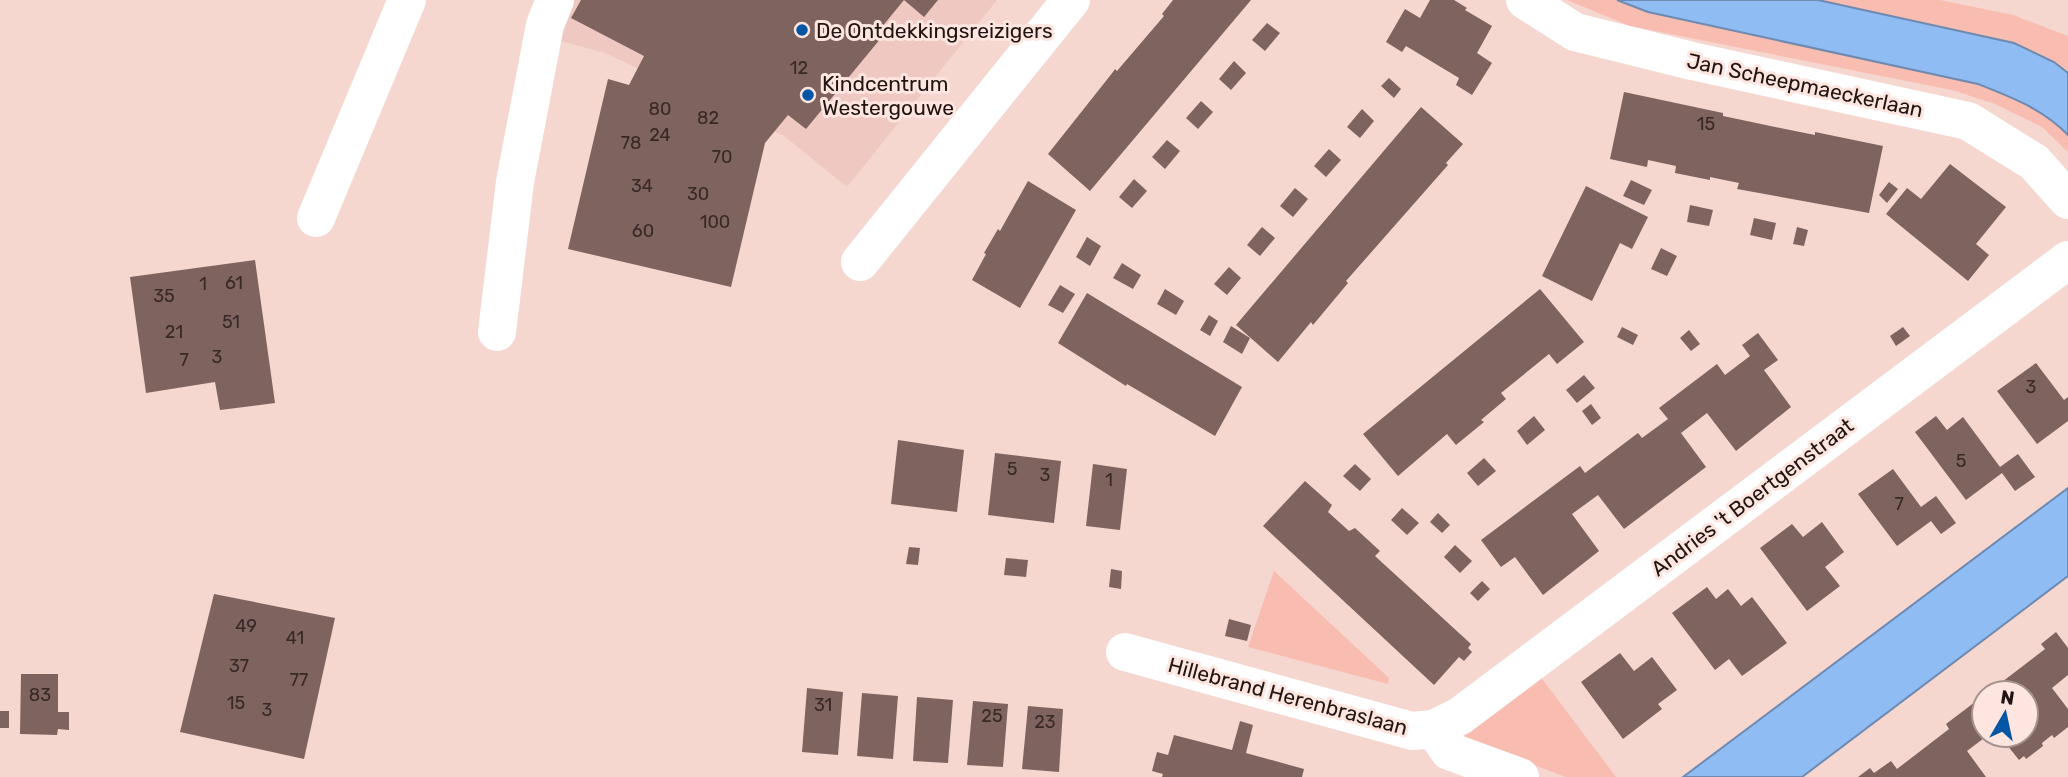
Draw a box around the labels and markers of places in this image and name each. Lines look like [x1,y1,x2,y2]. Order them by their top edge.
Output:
place label: De Ontdekkingsreizigers [816,18,1053,43]
marker: De Ontdekkingsreizigers [794,22,810,38]
place label: Kindcentrum Westergouwe [822,71,954,120]
marker: Kindcentrum Westergouwe [800,87,816,103]

